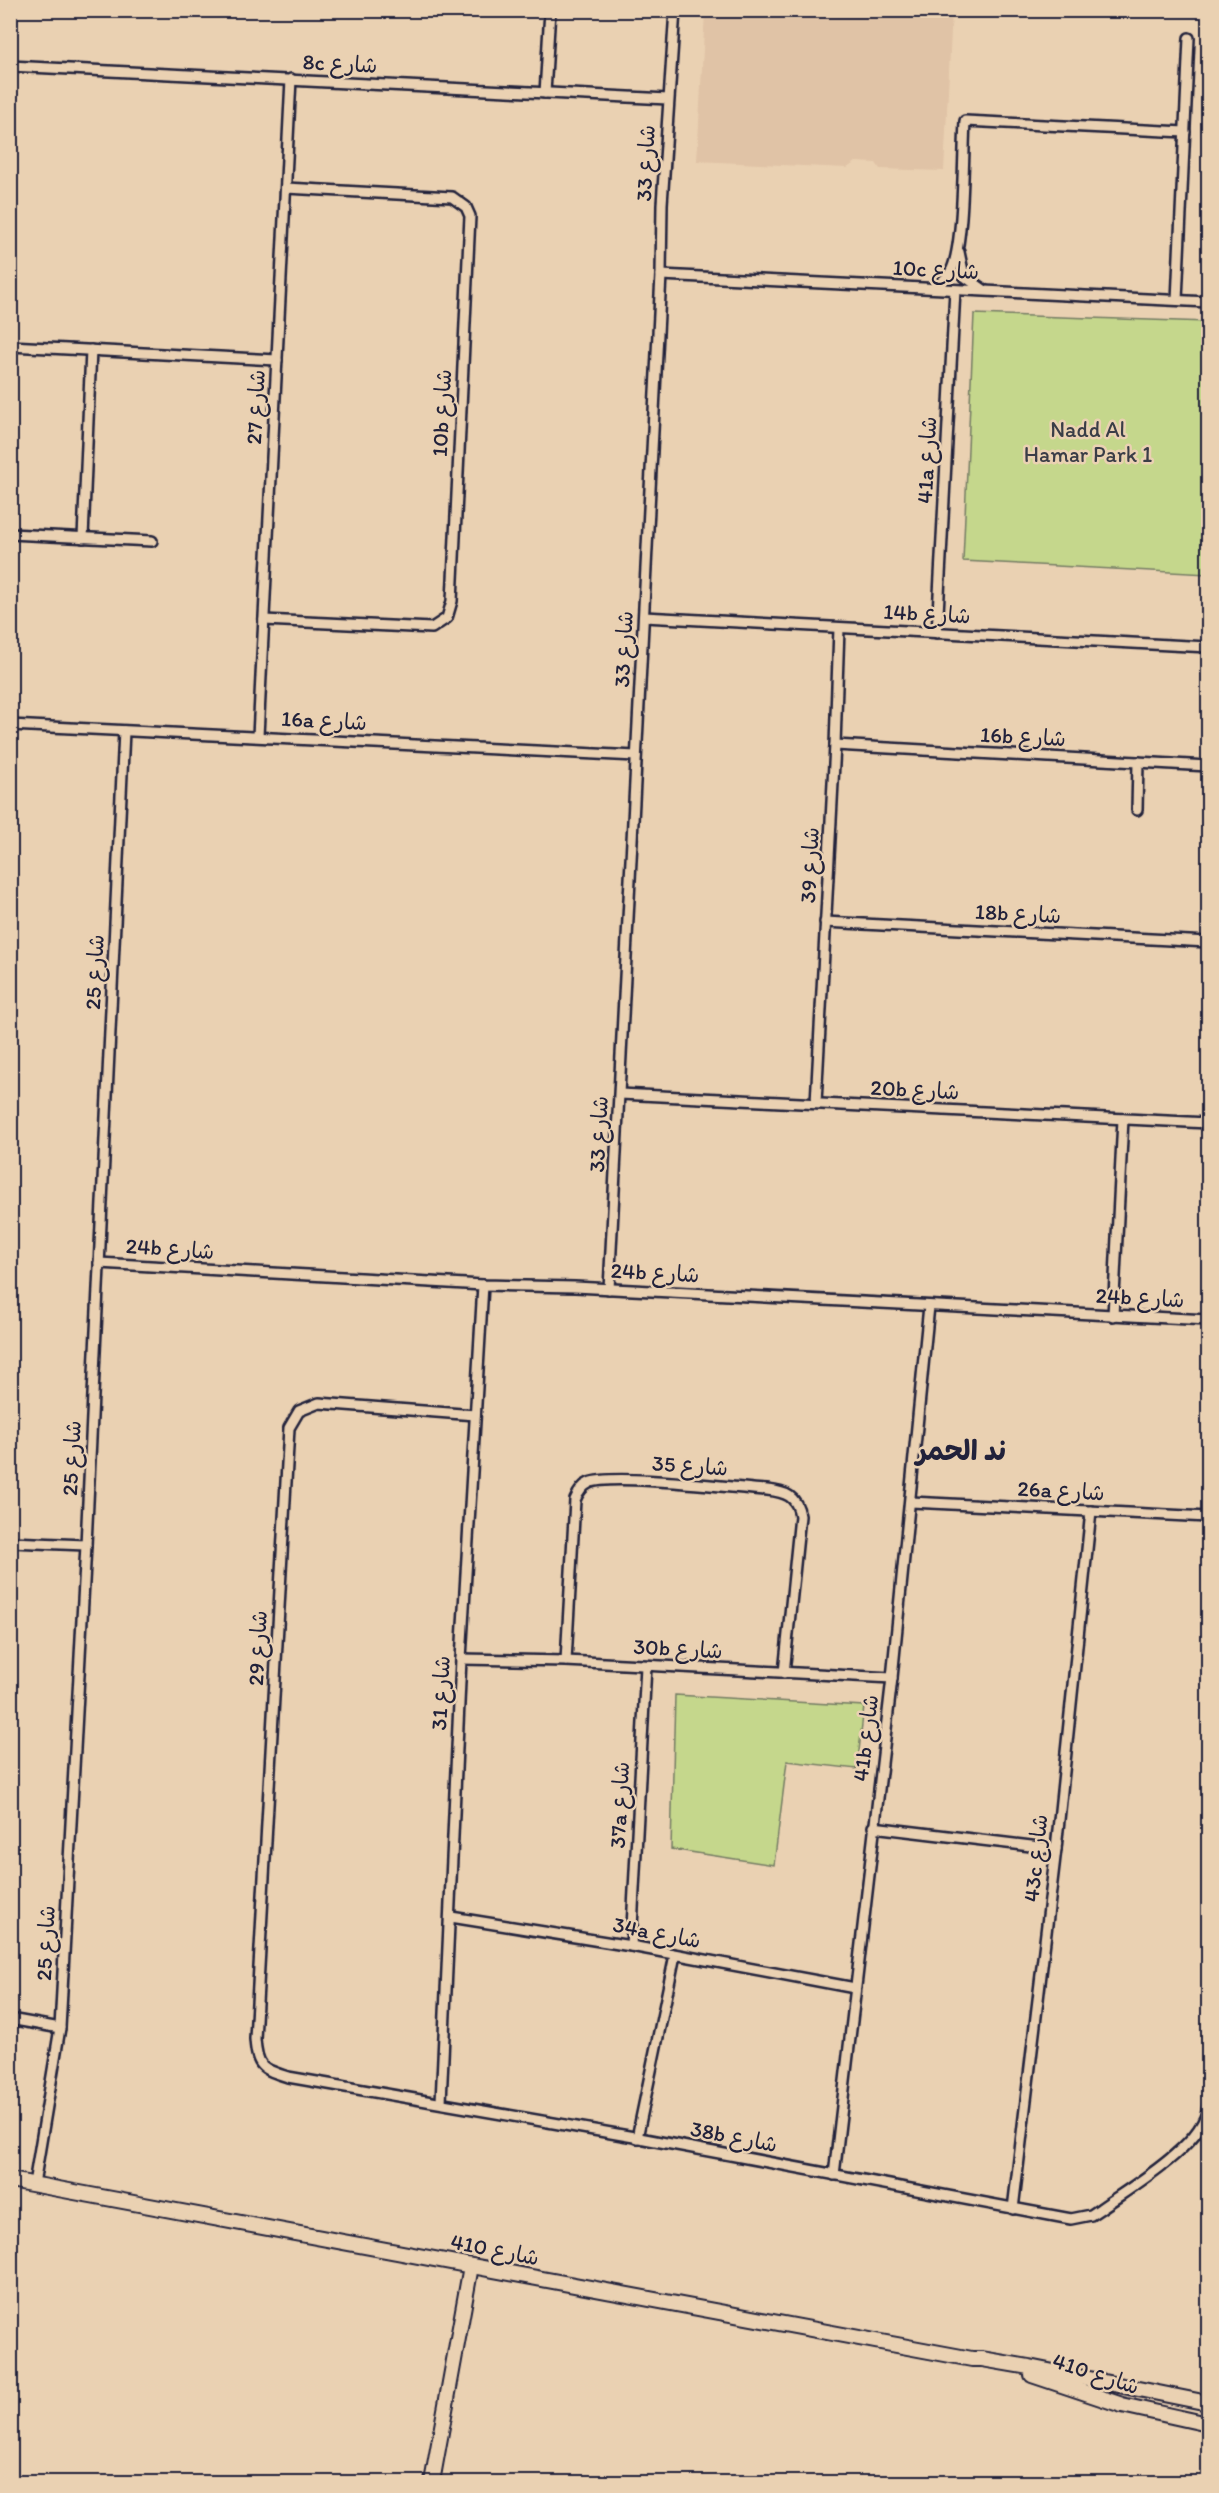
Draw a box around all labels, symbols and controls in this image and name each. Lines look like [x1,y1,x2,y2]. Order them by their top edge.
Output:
street label: 8c شارع [302,48,378,81]
street label: شارع 33 [630,124,663,202]
street label: 10c شارع [892,254,980,287]
street label: 10b شارع [426,368,459,458]
street label: شارع 27 [240,369,273,445]
street label: 41a شارع [911,416,944,505]
park label: Nadd Al Hamar Park 1 [1024,416,1152,468]
street label: 14b شارع [883,598,971,631]
street label: شارع 33 [608,610,641,688]
street label: 16a شارع [280,705,368,738]
street label: 16b شارع [979,721,1067,754]
street label: شارع 39 [794,826,827,904]
street label: 18b شارع [974,898,1062,931]
street label: شارع 25 [79,934,112,1011]
street label: 20b شارع [870,1074,960,1107]
street label: شارع 33 [583,1095,616,1173]
street label: 24b شارع [125,1232,215,1267]
street label: 24b شارع [610,1257,700,1290]
street label: 24b شارع [1095,1282,1185,1315]
street label: شارع 25 [56,1420,89,1497]
district label: ند الحمر [913,1433,1006,1467]
street label: شارع 35 [651,1449,729,1484]
street label: 26a شارع [1017,1475,1105,1508]
street label: شارع 29 [242,1610,275,1687]
street label: 30b شارع [632,1633,723,1666]
street label: شارع 31 [425,1655,458,1731]
street label: 41b شارع [847,1693,886,1783]
street label: 37a شارع [604,1761,637,1849]
street label: 43c شارع [1017,1813,1056,1903]
street label: شارع 25 [30,1905,63,1982]
street label: 34a شارع [610,1911,703,1956]
street label: 38b شارع [688,2115,780,2160]
street label: شارع 410 [448,2228,541,2273]
street label: شارع 410 [1048,2347,1143,2402]

